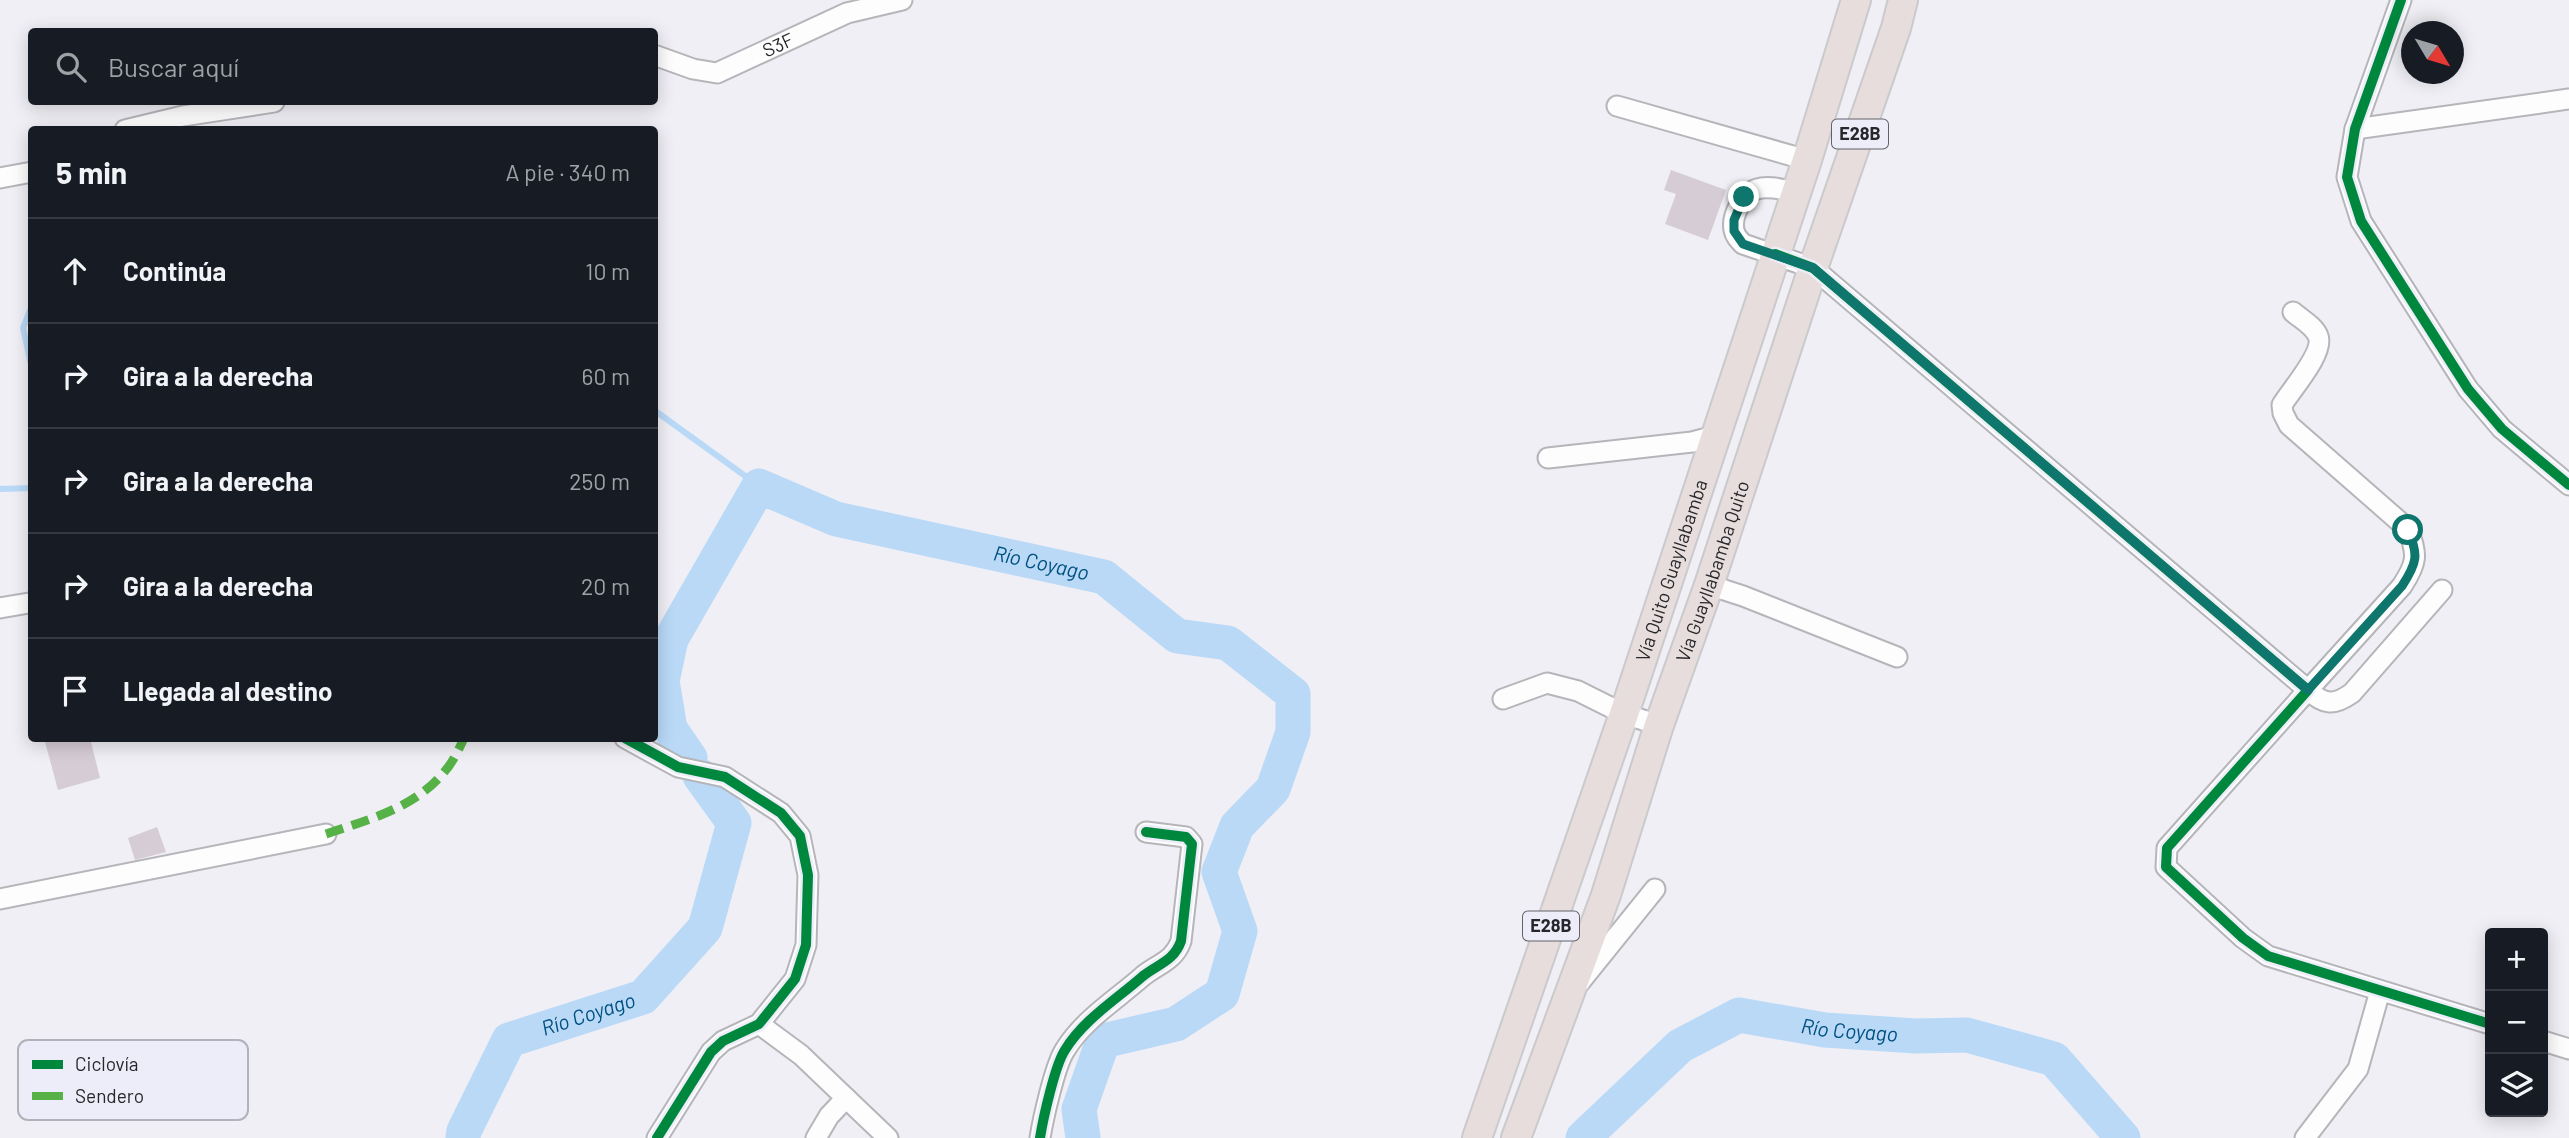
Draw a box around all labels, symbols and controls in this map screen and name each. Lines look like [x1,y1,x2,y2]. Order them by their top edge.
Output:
north arrow [2401,21,2464,84]
street label: S3F [759,27,797,61]
search box [28,28,658,105]
icon: search [52,48,90,86]
text: Buscar aquí [108,51,239,82]
road number: E28B [1832,119,1888,148]
text: 5 min [56,154,127,190]
text: A pie · 340 m [505,158,630,186]
route end [1728,181,1759,212]
icon: ahead [56,252,94,290]
text: Continúa [123,255,226,286]
text: 10 m [585,257,630,285]
icon: right [56,357,94,395]
text: Gira a la derecha [123,360,313,391]
text: 60 m [582,362,630,390]
icon: right [56,462,94,500]
text: Gira a la derecha [123,465,313,496]
text: 250 m [569,467,630,495]
street label: Vía Quito Guayllabamba [1630,476,1712,664]
street label: Vía Guayllabamba Quito [1670,477,1754,665]
route start [2392,514,2423,545]
water label: Río Coyago [991,539,1092,584]
icon: right [56,567,94,605]
text: Gira a la derecha [123,570,313,601]
text: 20 m [581,572,630,600]
icon: arrive [56,672,94,710]
text: Llegada al destino [123,675,332,706]
road number: E28B [1523,911,1579,940]
map controls [2485,928,2548,1117]
button: + [2485,928,2548,991]
water label: Río Coyago [538,986,638,1040]
button: − [2485,991,2548,1054]
water label: Río Coyago [1799,1012,1899,1046]
legend [18,1040,248,1120]
text: Ciclovía [75,1052,138,1075]
button: layers [2485,1054,2548,1117]
text: Sendero [75,1084,144,1107]

